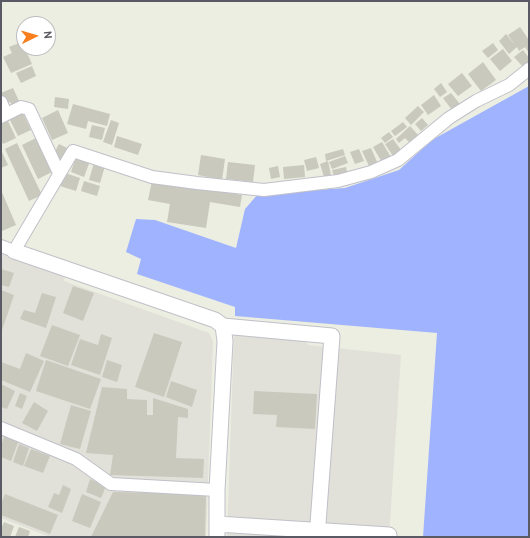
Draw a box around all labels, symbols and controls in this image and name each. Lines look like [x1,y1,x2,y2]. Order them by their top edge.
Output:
north arrow [16,16,56,56]
text: N [40,30,54,40]

